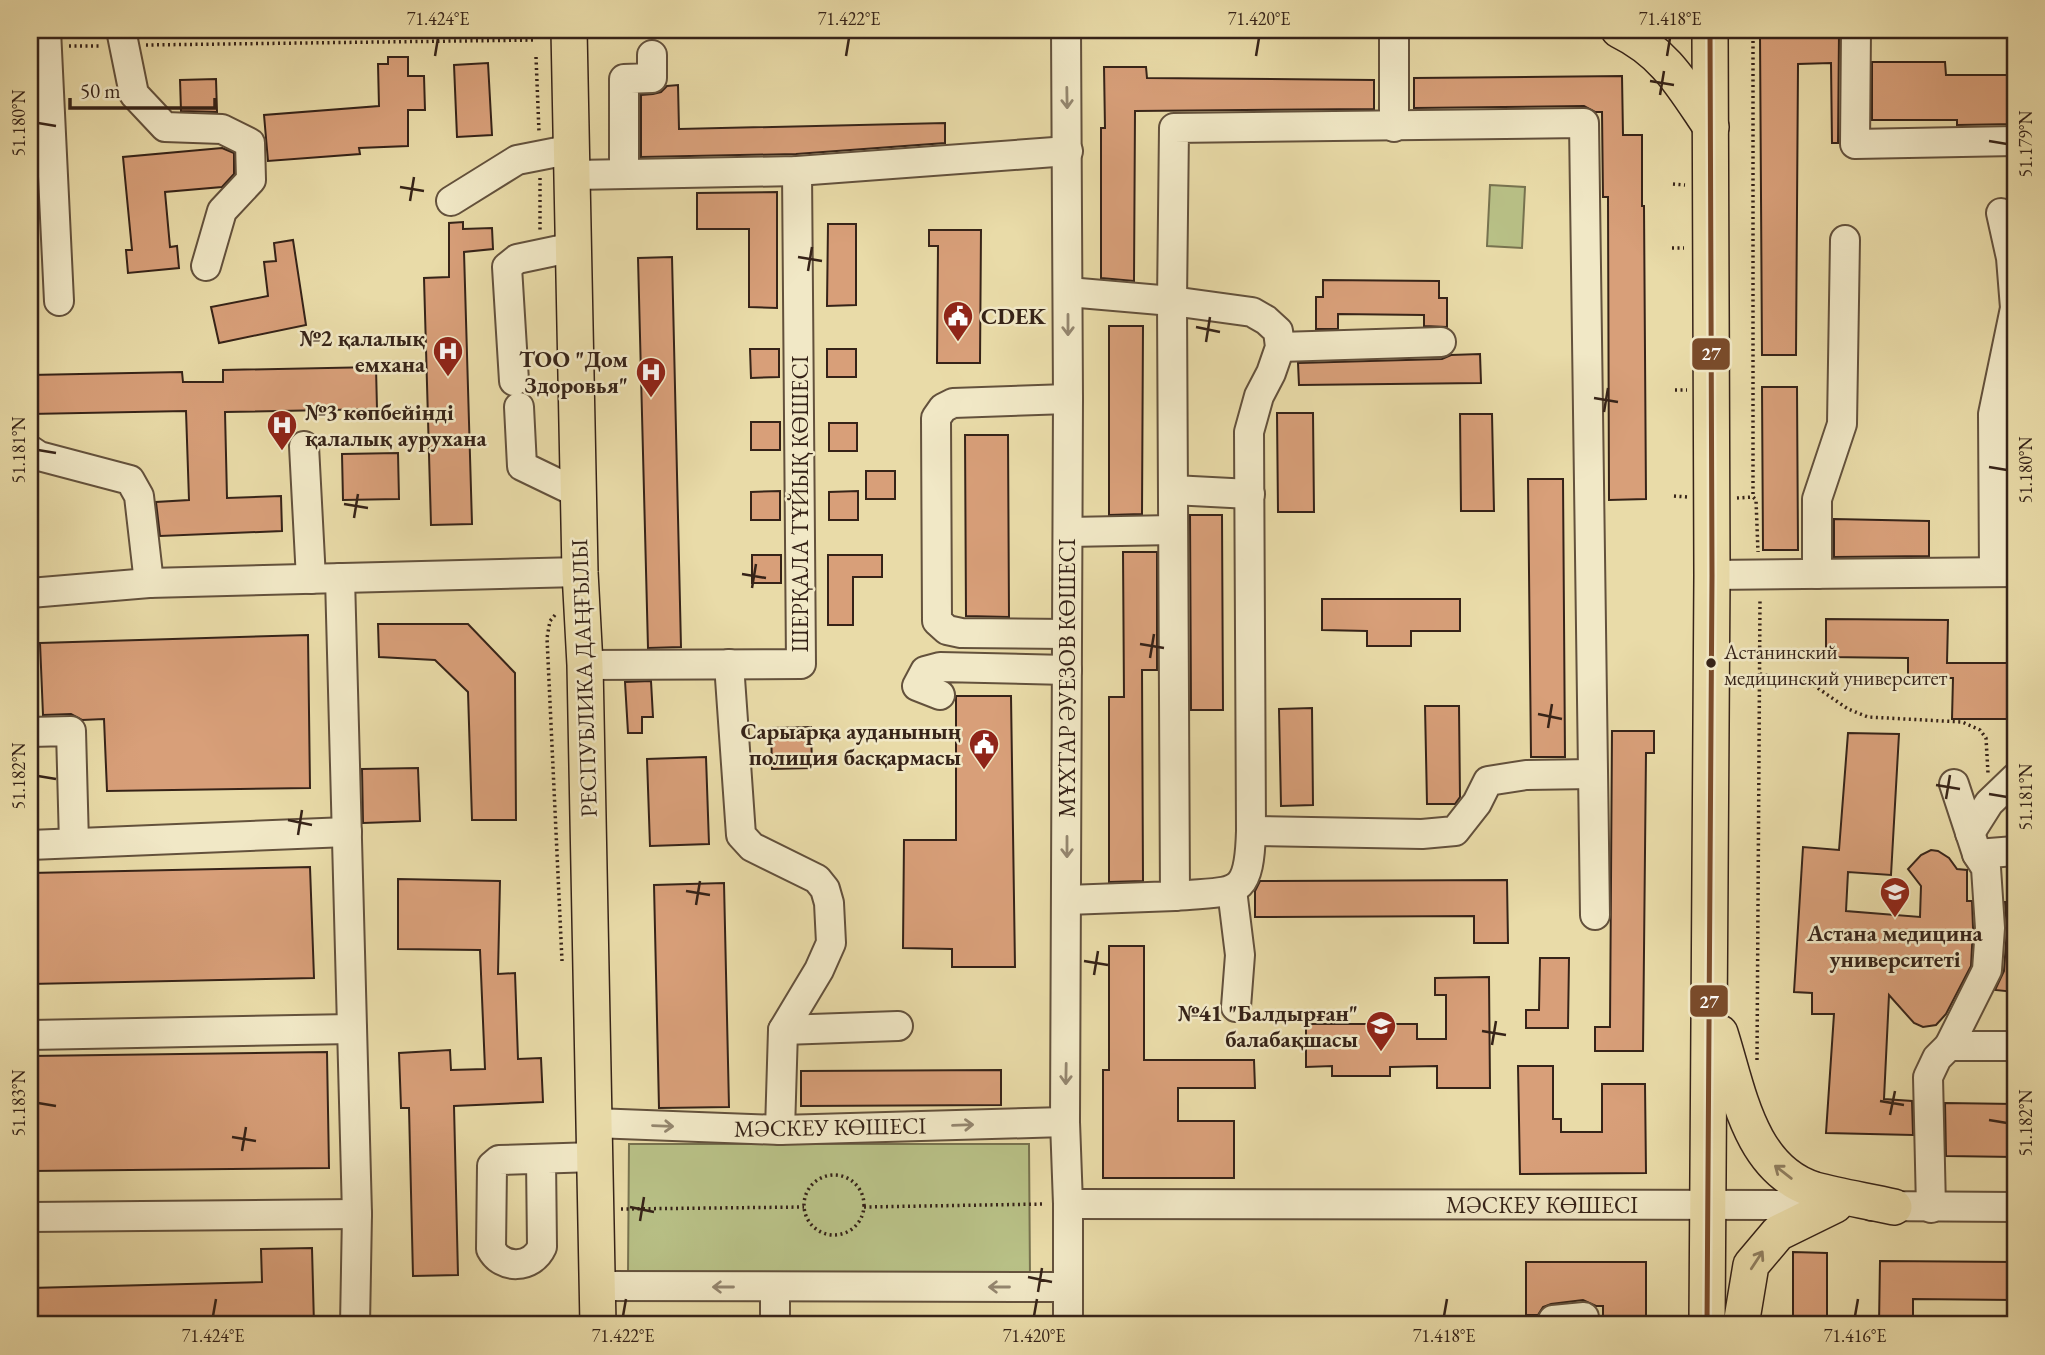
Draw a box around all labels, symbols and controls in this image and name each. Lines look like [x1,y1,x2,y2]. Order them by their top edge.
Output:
text: 71.424°E [407,7,469,30]
text: 71.422°E [818,7,880,30]
text: 71.420°E [1228,7,1290,30]
text: 71.418°E [1639,7,1701,30]
scale bar [70,66,215,110]
text: 50 m [80,77,121,104]
one-way arrow [1060,86,1074,109]
text: 51.180°N [7,89,30,156]
text: 51.179°N [2014,110,2037,177]
public building icon: CDEK [941,299,975,343]
place label: CDEK [981,301,1046,331]
one-way arrow [1061,314,1075,337]
place label: №2 қалалық емхана [299,323,426,379]
hospital icon: №2 қалалық емхана [431,334,465,378]
line badge: 27 [1691,337,1731,371]
text: 27 [1701,341,1722,366]
place label: ТОО "Дом Здоровья" [519,344,628,400]
hospital icon: ТОО "Дом Здоровья" [634,355,668,399]
street label: ШЕРҚАЛА ТҰЙЫҚ КӨШЕСІ [785,355,815,653]
place label: №3 көпбейінді қалалық аурухана [305,397,487,453]
hospital icon: №3 көпбейінді қалалық аурухана [265,408,299,452]
text: 51.181°N [7,416,30,483]
text: 51.180°N [2014,436,2037,503]
street label: РЕСПУБЛИКА ДАҢҒЫЛЫ [564,538,604,818]
street label: МҰХТАР ӘУЕЗОВ КӨШЕСІ [1052,538,1082,818]
place label: Астанинский медицинский университет [1723,638,1948,691]
marker: Астанинский медицинский университет [1704,656,1718,670]
place label: Сарыарқа ауданының полиция басқармасы [740,716,961,772]
public building icon: Сарыарқа ауданының полиция басқармасы [967,727,1001,771]
text: 51.182°N [7,742,30,809]
text: 51.181°N [2014,763,2037,830]
one-way arrow [1060,835,1074,858]
school or university icon: Астана медицина университеті [1878,875,1912,919]
place label: Астана медицина университеті [1806,918,1984,974]
line badge: 27 [1689,984,1729,1018]
text: 27 [1699,989,1720,1014]
place label: №41 "Балдырған" балабақшасы [1178,998,1358,1054]
school or university icon: №41 "Балдырған" балабақшасы [1364,1009,1398,1053]
one-way arrow [1059,1063,1072,1086]
text: 51.183°N [7,1069,30,1136]
text: 51.182°N [2014,1089,2037,1156]
street label: МӘСКЕУ КӨШЕСІ [734,1110,927,1144]
one-way arrow [952,1118,975,1131]
one-way arrow [651,1119,674,1132]
one-way arrow [1775,1164,1793,1179]
street label: МӘСКЕУ КӨШЕСІ [1446,1190,1638,1220]
one-way arrow [1750,1251,1765,1270]
one-way arrow [712,1280,735,1294]
one-way arrow [988,1280,1011,1294]
text: 71.424°E [182,1324,244,1347]
text: 71.422°E [592,1324,654,1347]
text: 71.420°E [1003,1324,1065,1347]
text: 71.418°E [1413,1324,1475,1347]
text: 71.416°E [1824,1324,1886,1347]

